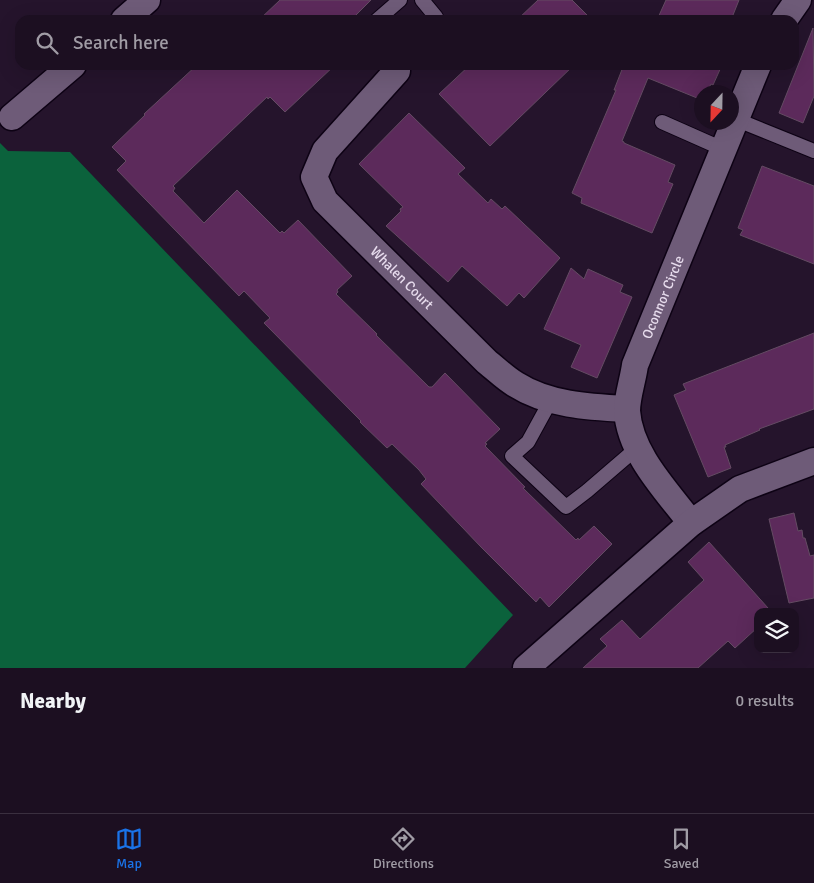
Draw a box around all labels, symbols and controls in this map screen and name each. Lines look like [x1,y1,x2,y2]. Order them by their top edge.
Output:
search box [15,15,799,70]
icon: search [33,29,61,57]
text: Search here [73,31,169,55]
north arrow [694,85,739,130]
street label: Whalen Court [367,243,437,313]
street label: Oconnor Circle [639,253,688,342]
map controls [754,608,799,653]
button: layers [754,608,799,653]
text: Nearby [20,688,86,714]
text: 0 results [735,691,794,711]
tab: Map [115,825,143,872]
tab: Directions [373,825,434,872]
tab: Saved [664,825,699,872]

